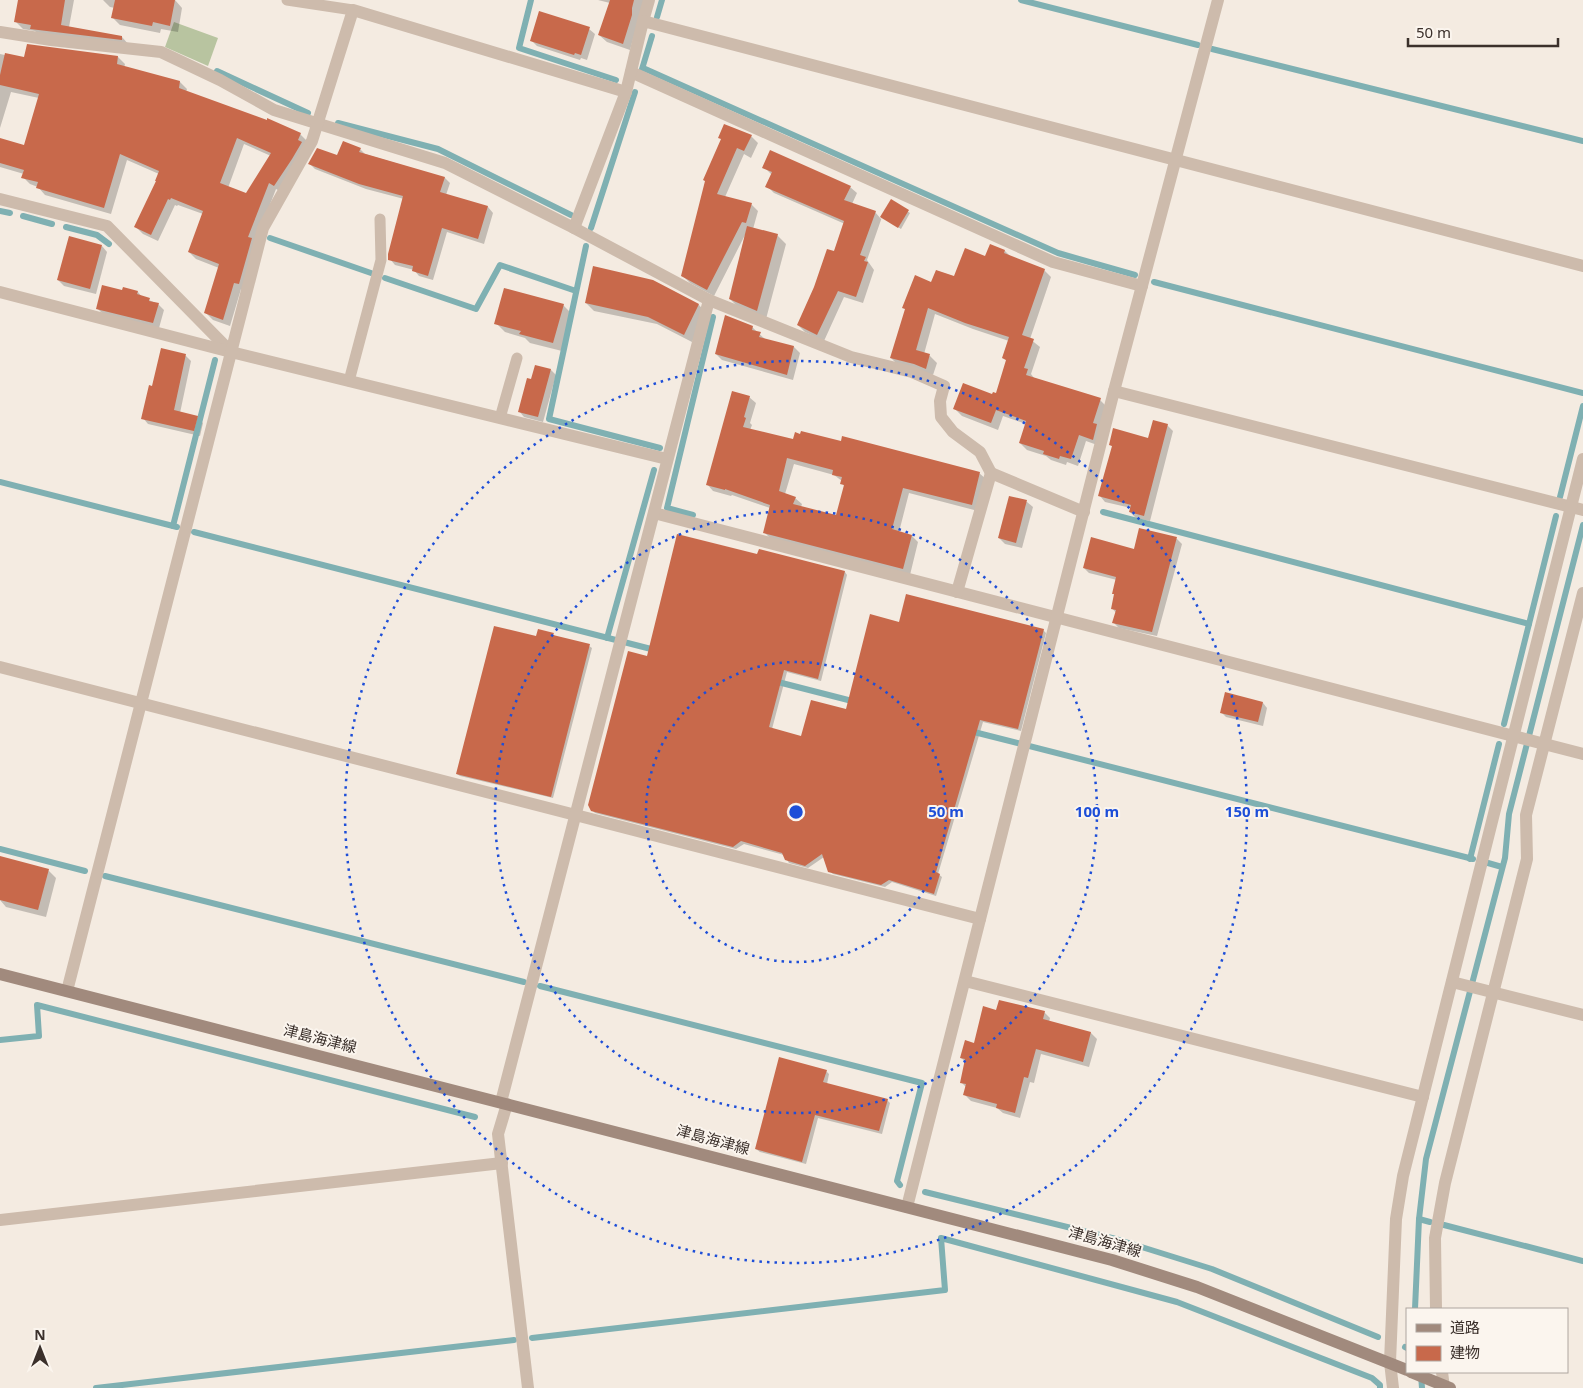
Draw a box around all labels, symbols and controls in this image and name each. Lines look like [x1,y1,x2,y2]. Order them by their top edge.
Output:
scale bar [1408,15,1558,47]
text: 50 m [1416,22,1451,42]
text: 50 m [928,801,964,821]
text: 100 m [1075,801,1119,821]
text: 150 m [1225,801,1269,821]
centre of rings [787,803,805,821]
street label: 津島海津線 [281,1019,359,1057]
street label: 津島海津線 [674,1120,752,1158]
street label: 津島海津線 [1066,1221,1144,1261]
legend [1406,1308,1568,1373]
text: 道路 [1450,1317,1480,1337]
north arrow [15,1323,65,1373]
text: N [34,1325,46,1344]
text: 建物 [1450,1342,1480,1362]

